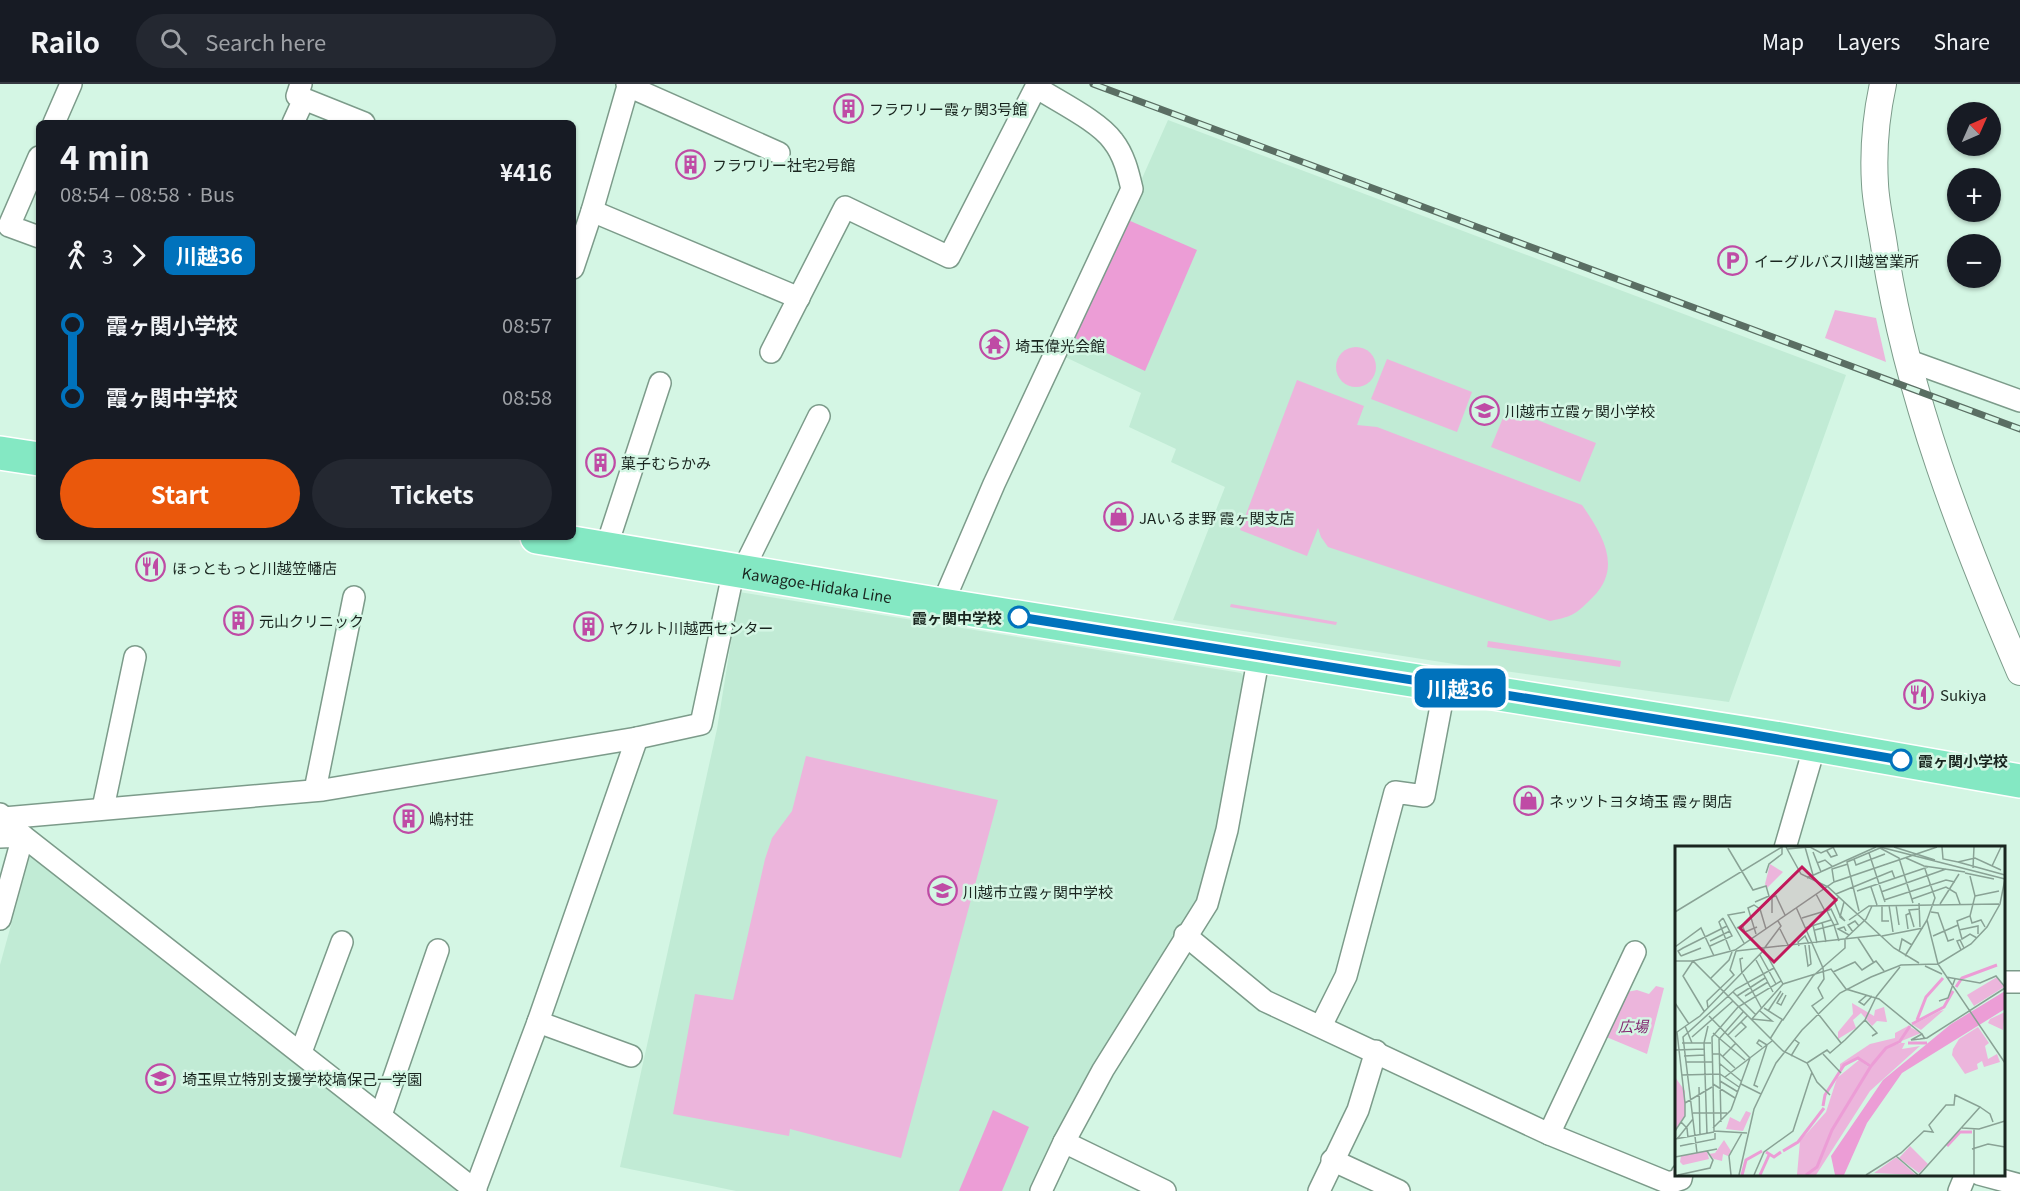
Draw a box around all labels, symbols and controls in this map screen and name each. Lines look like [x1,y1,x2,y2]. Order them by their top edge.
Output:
search box [136,14,556,68]
text: Railo [30,21,100,61]
icon: search [157,25,190,58]
text: Search here [205,25,326,57]
text: Map [1762,26,1804,56]
text: Layers [1837,26,1900,56]
text: Share [1933,26,1990,56]
building icon: フラワリー霞ヶ関3号館 [832,92,864,124]
place label: フラワリー霞ヶ関3号館 [869,98,1027,119]
north arrow [1947,102,2001,156]
map controls [1947,102,2001,288]
text: 4 min [60,132,150,180]
building icon: フラワリー社宅2号館 [675,148,707,180]
place label: フラワリー社宅2号館 [712,154,855,175]
text: ¥416 [500,155,552,187]
button: + [1947,168,2001,222]
text: 08:54 – 08:58 · Bus [60,179,234,208]
button: − [1947,234,2001,288]
icon: walk [60,239,93,272]
icon: forward [122,239,155,272]
text: 川越36 [176,240,243,270]
text: 3 [102,241,113,270]
parking icon: イーグルバス川越営業所 [1717,244,1749,276]
place label: イーグルバス川越営業所 [1754,250,1919,271]
text: 霞ヶ関小学校 [106,308,238,340]
text: 08:57 [502,310,552,339]
temple icon: 埼玉偉光会館 [978,329,1010,361]
place label: 埼玉偉光会館 [1015,335,1105,356]
text: 霞ヶ関中学校 [106,380,238,412]
text: 08:58 [502,382,552,411]
school or university icon: 川越市立霞ヶ関小学校 [1468,394,1500,426]
place label: 川越市立霞ヶ関小学校 [1505,400,1655,421]
building icon: 菓子むらかみ [584,446,616,478]
place label: 菓子むらかみ [621,452,711,473]
button: Start [60,459,300,528]
button: Tickets [312,459,552,528]
shop icon: JAいるま野 霞ヶ関支店 [1102,501,1134,533]
place label: JAいるま野 霞ヶ関支店 [1139,507,1295,528]
restaurant icon: ほっともっと川越笠幡店 [135,551,167,583]
place label: ほっともっと川越笠幡店 [172,557,337,578]
street label: Kawagoe-Hidaka Line [740,561,894,607]
building icon: 元山クリニック [222,604,254,636]
marker: 霞ヶ関中学校 [1008,606,1030,628]
place label: 霞ヶ関中学校 [912,607,1002,628]
place label: 元山クリニック [259,610,364,631]
building icon: ヤクルト川越西センター [572,611,604,643]
place label: ヤクルト川越西センター [609,617,774,638]
line badge: 川越36 [1418,668,1502,708]
text: 川越36 [1427,673,1493,703]
restaurant icon: Sukiya [1903,678,1935,710]
place label: Sukiya [1940,684,1986,705]
marker: 霞ヶ関小学校 [1890,749,1912,771]
place label: 霞ヶ関小学校 [1918,750,2008,771]
shop icon: ネッツトヨタ埼玉 霞ヶ関店 [1512,784,1544,816]
place label: ネッツトヨタ埼玉 霞ヶ関店 [1549,790,1732,811]
building icon: 嶋村荘 [392,802,424,834]
place label: 嶋村荘 [429,808,474,829]
inset map [1675,846,2005,1176]
school or university icon: 川越市立霞ヶ関中学校 [926,875,958,907]
place label: 川越市立霞ヶ関中学校 [963,881,1113,902]
park label: 広場 [1618,1015,1650,1036]
school or university icon: 埼玉県立特別支援学校塙保己一学園 [145,1062,177,1094]
place label: 埼玉県立特別支援学校塙保己一学園 [182,1068,422,1089]

